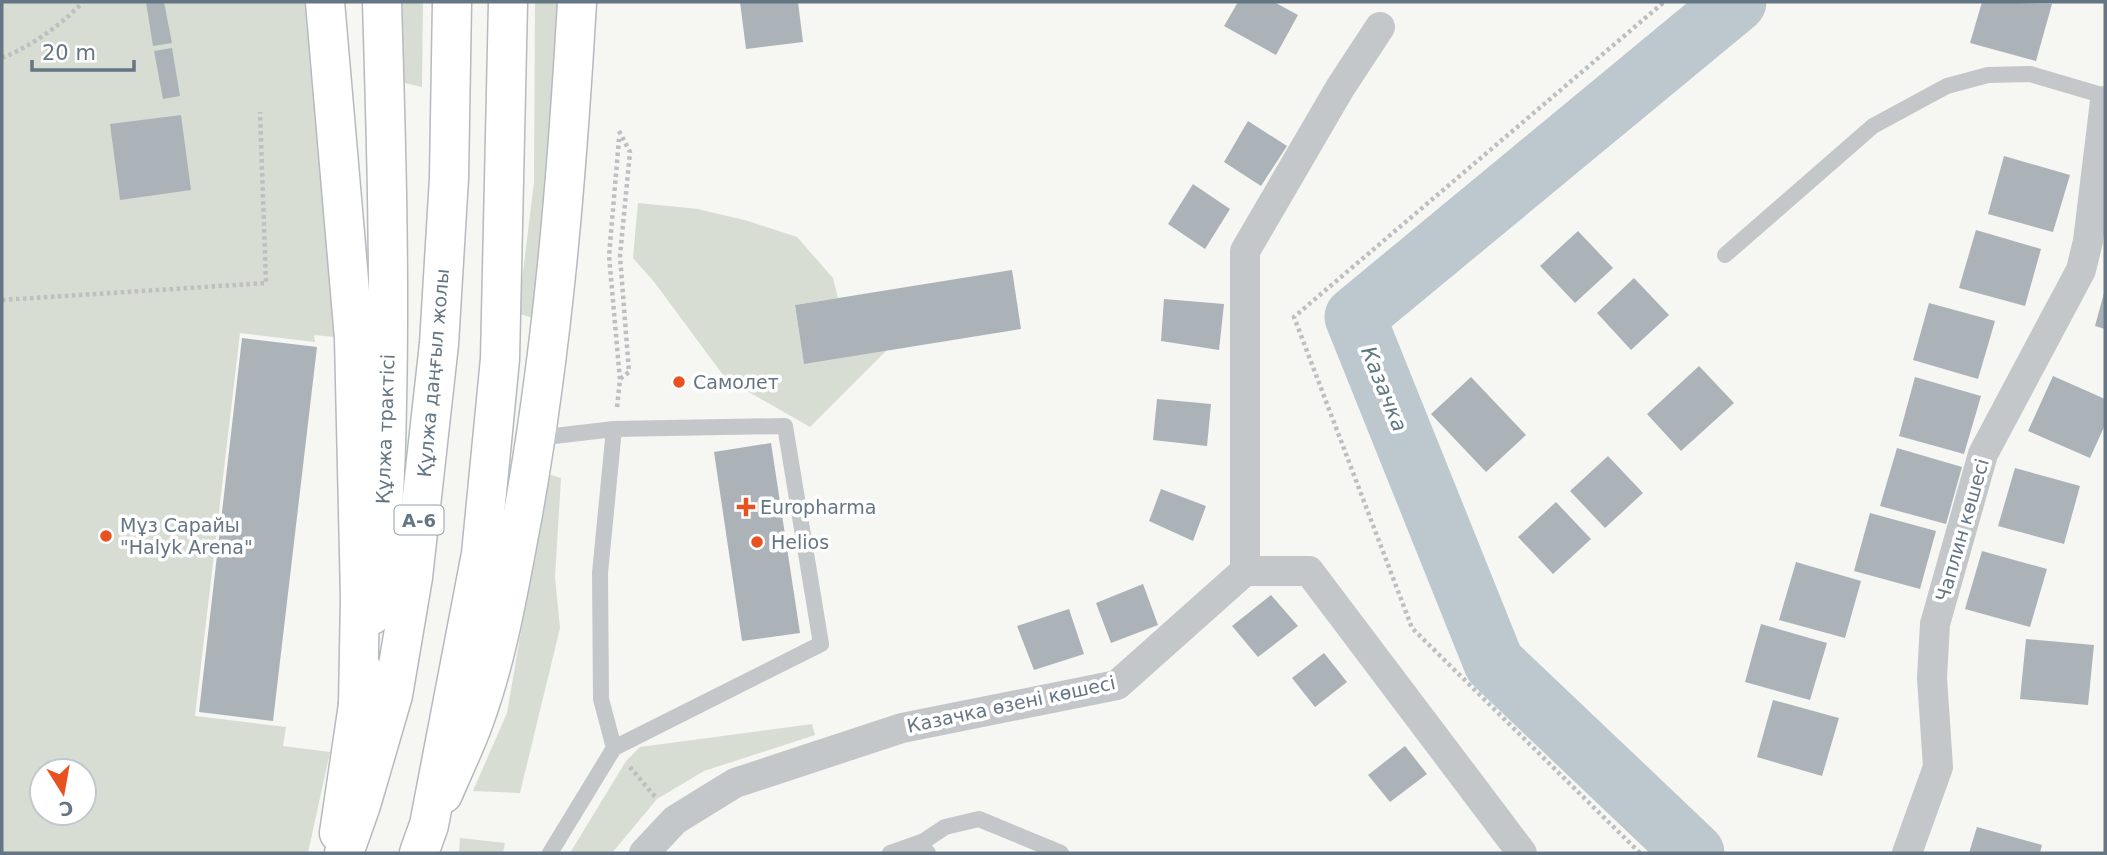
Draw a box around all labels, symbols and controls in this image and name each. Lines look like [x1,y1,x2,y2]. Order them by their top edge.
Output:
scale bar [32,28,133,72]
text: 20 m [42,41,96,65]
street label: Құлжа даңғыл жолы [413,268,453,478]
water label: Казачка [1356,343,1412,435]
street label: Құлжа трактісі [371,354,399,504]
place label: Самолет [693,371,779,393]
marker: Самолет [671,374,687,390]
street label: Чаплин көшесі [1931,456,1993,604]
place label: Europharma [760,496,876,518]
marker: Europharma [738,499,754,515]
road number: A-6 [394,506,444,534]
place label: Мұз Сарайы "Halyk Arena" [120,514,253,558]
marker: Мұз Сарайы "Halyk Arena" [98,528,114,544]
place label: Helios [771,531,829,553]
marker: Helios [749,534,765,550]
street label: Казачка өзені көшесі [905,671,1117,737]
north arrow [28,757,98,827]
text: С [57,797,75,821]

